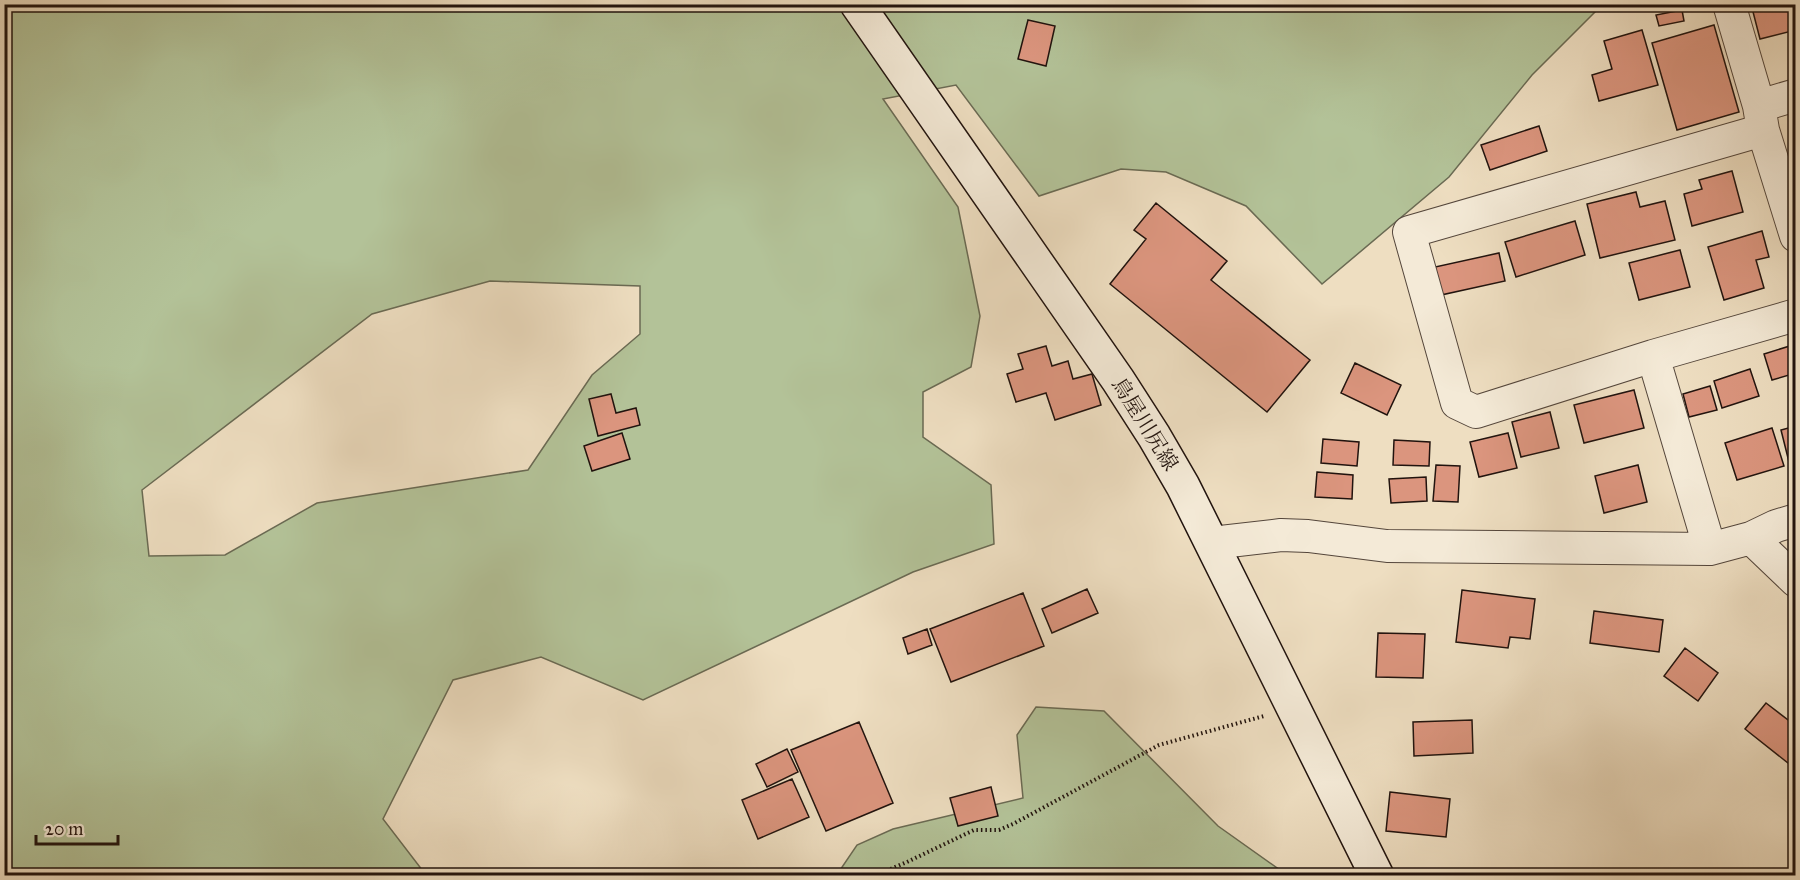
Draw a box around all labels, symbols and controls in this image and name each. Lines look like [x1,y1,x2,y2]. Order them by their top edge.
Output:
street label: 鳥屋川尻線 [1106,373,1184,475]
scale bar [36,808,118,846]
text: 20 m [45,818,83,840]

